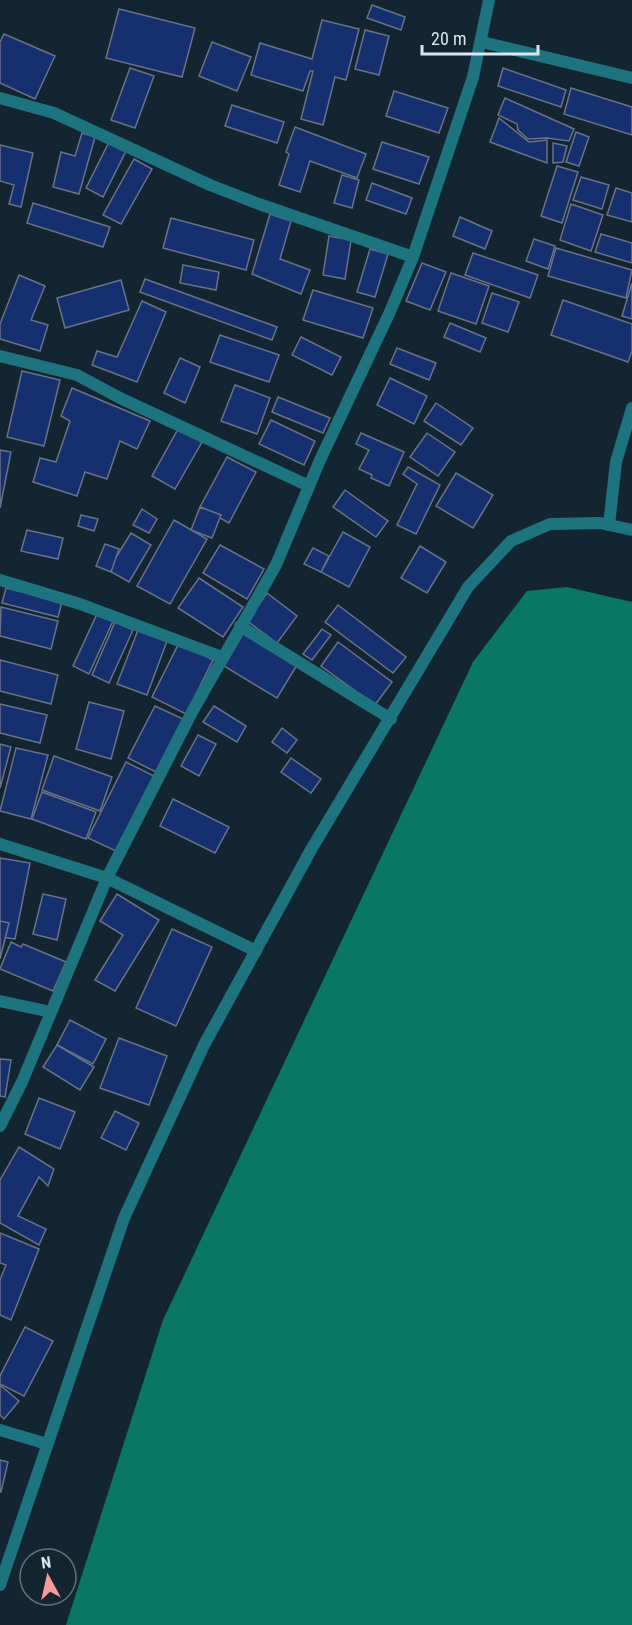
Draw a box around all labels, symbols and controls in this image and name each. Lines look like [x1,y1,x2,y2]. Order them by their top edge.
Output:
scale bar [422,18,538,56]
text: 20 m [431,28,466,49]
north arrow [18,1547,78,1607]
text: N [40,1553,52,1573]

